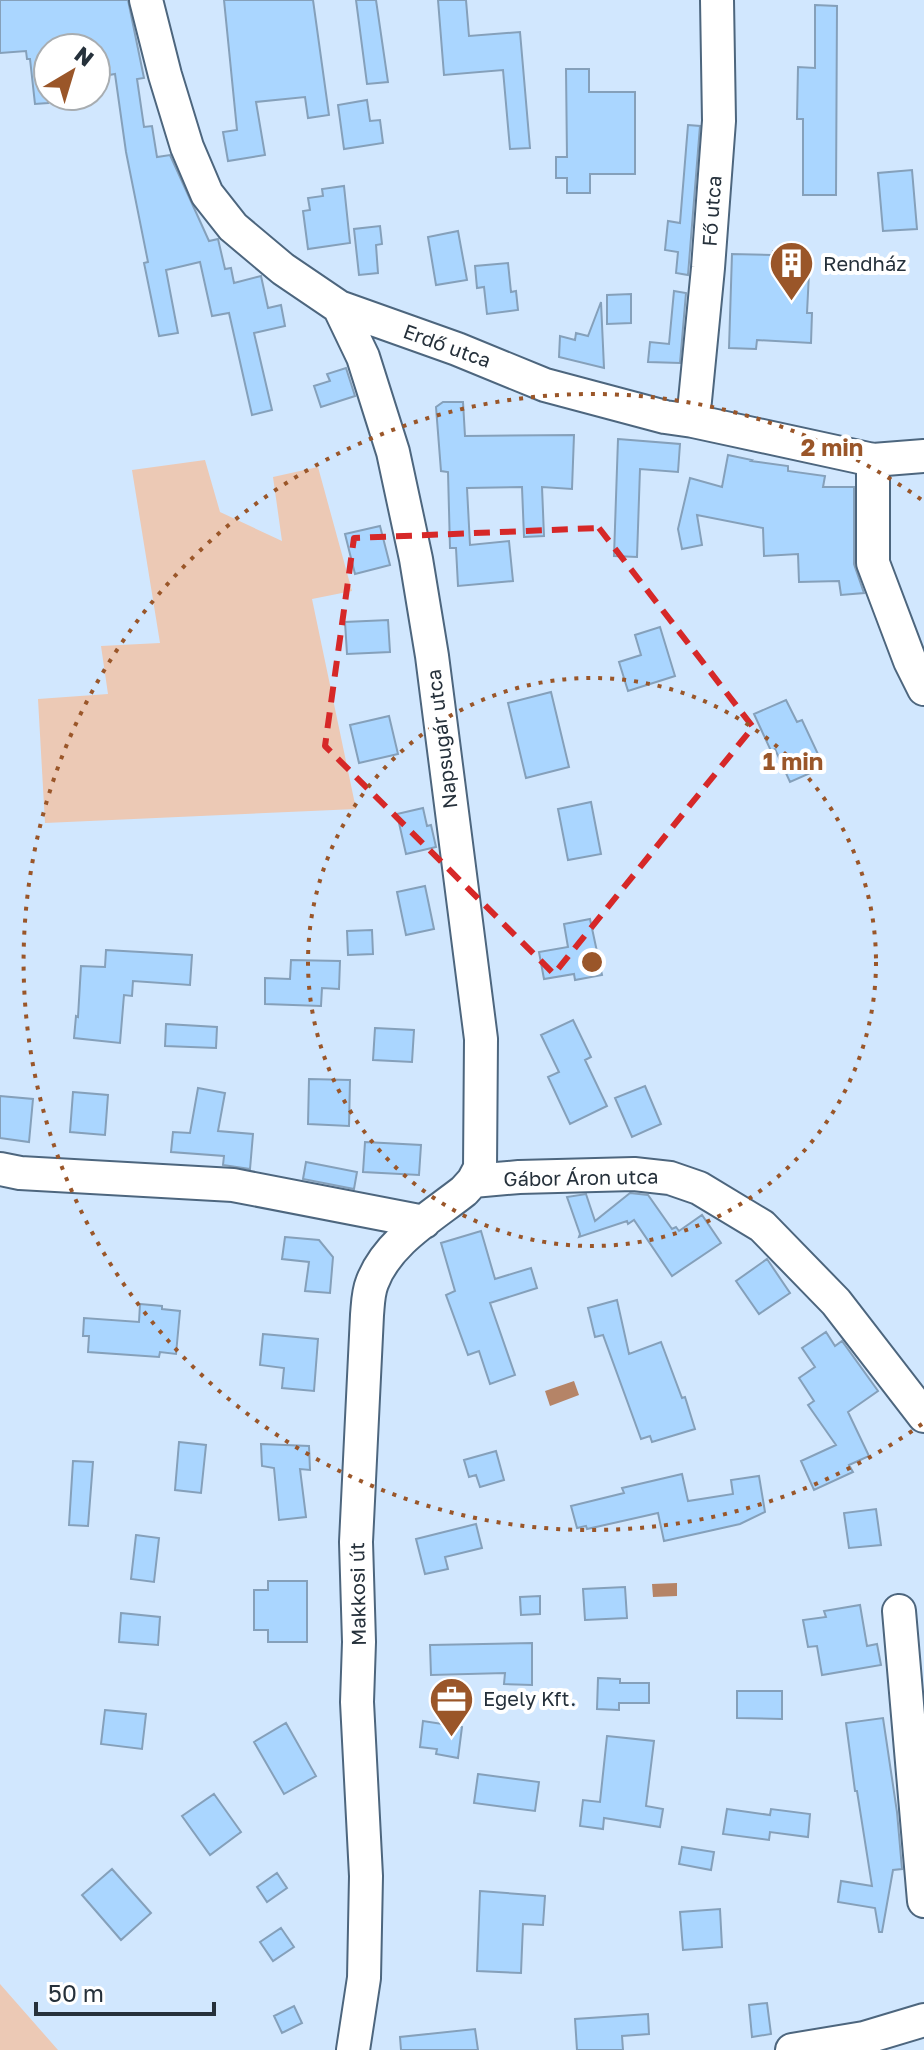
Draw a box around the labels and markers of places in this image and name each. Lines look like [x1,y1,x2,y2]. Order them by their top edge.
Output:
building icon: Rendház [768,240,816,303]
place label: Rendház [823,251,906,275]
centre of rings [578,948,606,976]
office icon: Egely Kft. [428,1675,476,1738]
place label: Egely Kft. [483,1686,576,1710]

